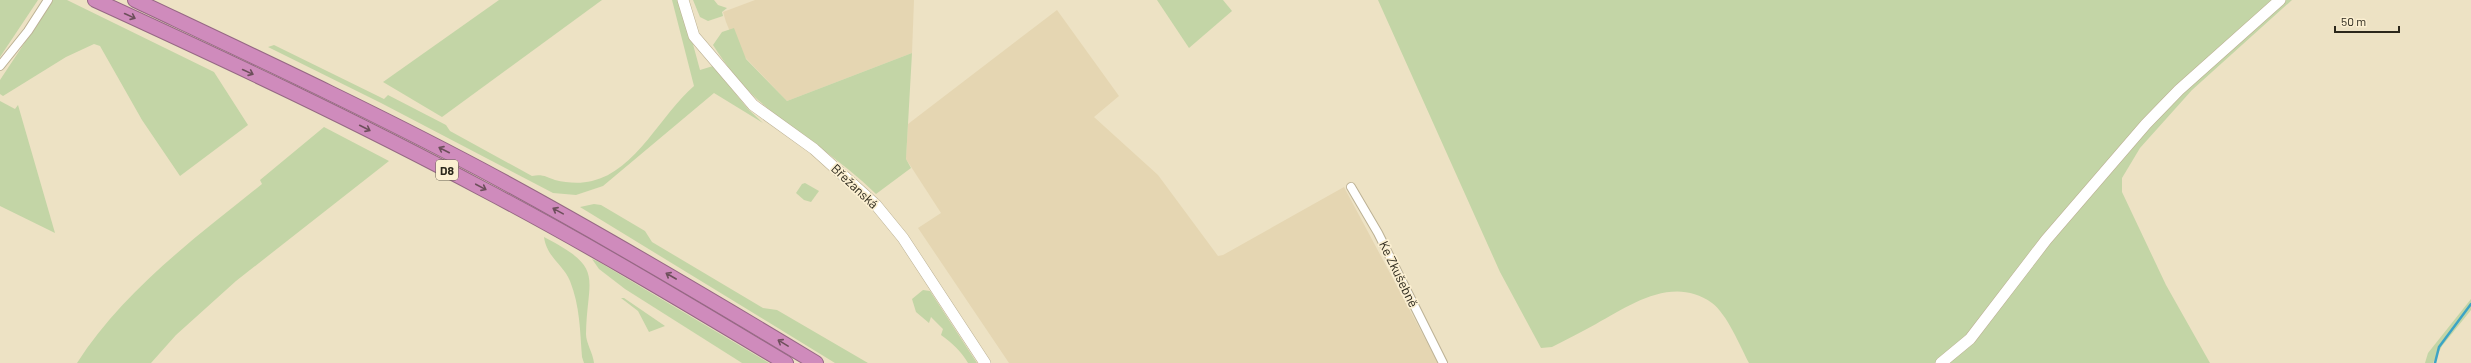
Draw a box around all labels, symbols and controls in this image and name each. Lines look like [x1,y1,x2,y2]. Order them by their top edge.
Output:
scale bar [2335,8,2399,34]
one-way arrow [124,13,136,20]
text: 50 m [2341,14,2366,28]
one-way arrow [242,69,254,76]
one-way arrow [359,125,371,132]
one-way arrow [438,146,450,153]
road number: D8 [436,160,458,180]
street label: Břežanská [828,160,882,212]
one-way arrow [475,184,487,192]
one-way arrow [552,207,564,215]
street label: Ke Zkušebně [1376,238,1422,310]
one-way arrow [665,271,677,279]
one-way arrow [777,338,788,347]

